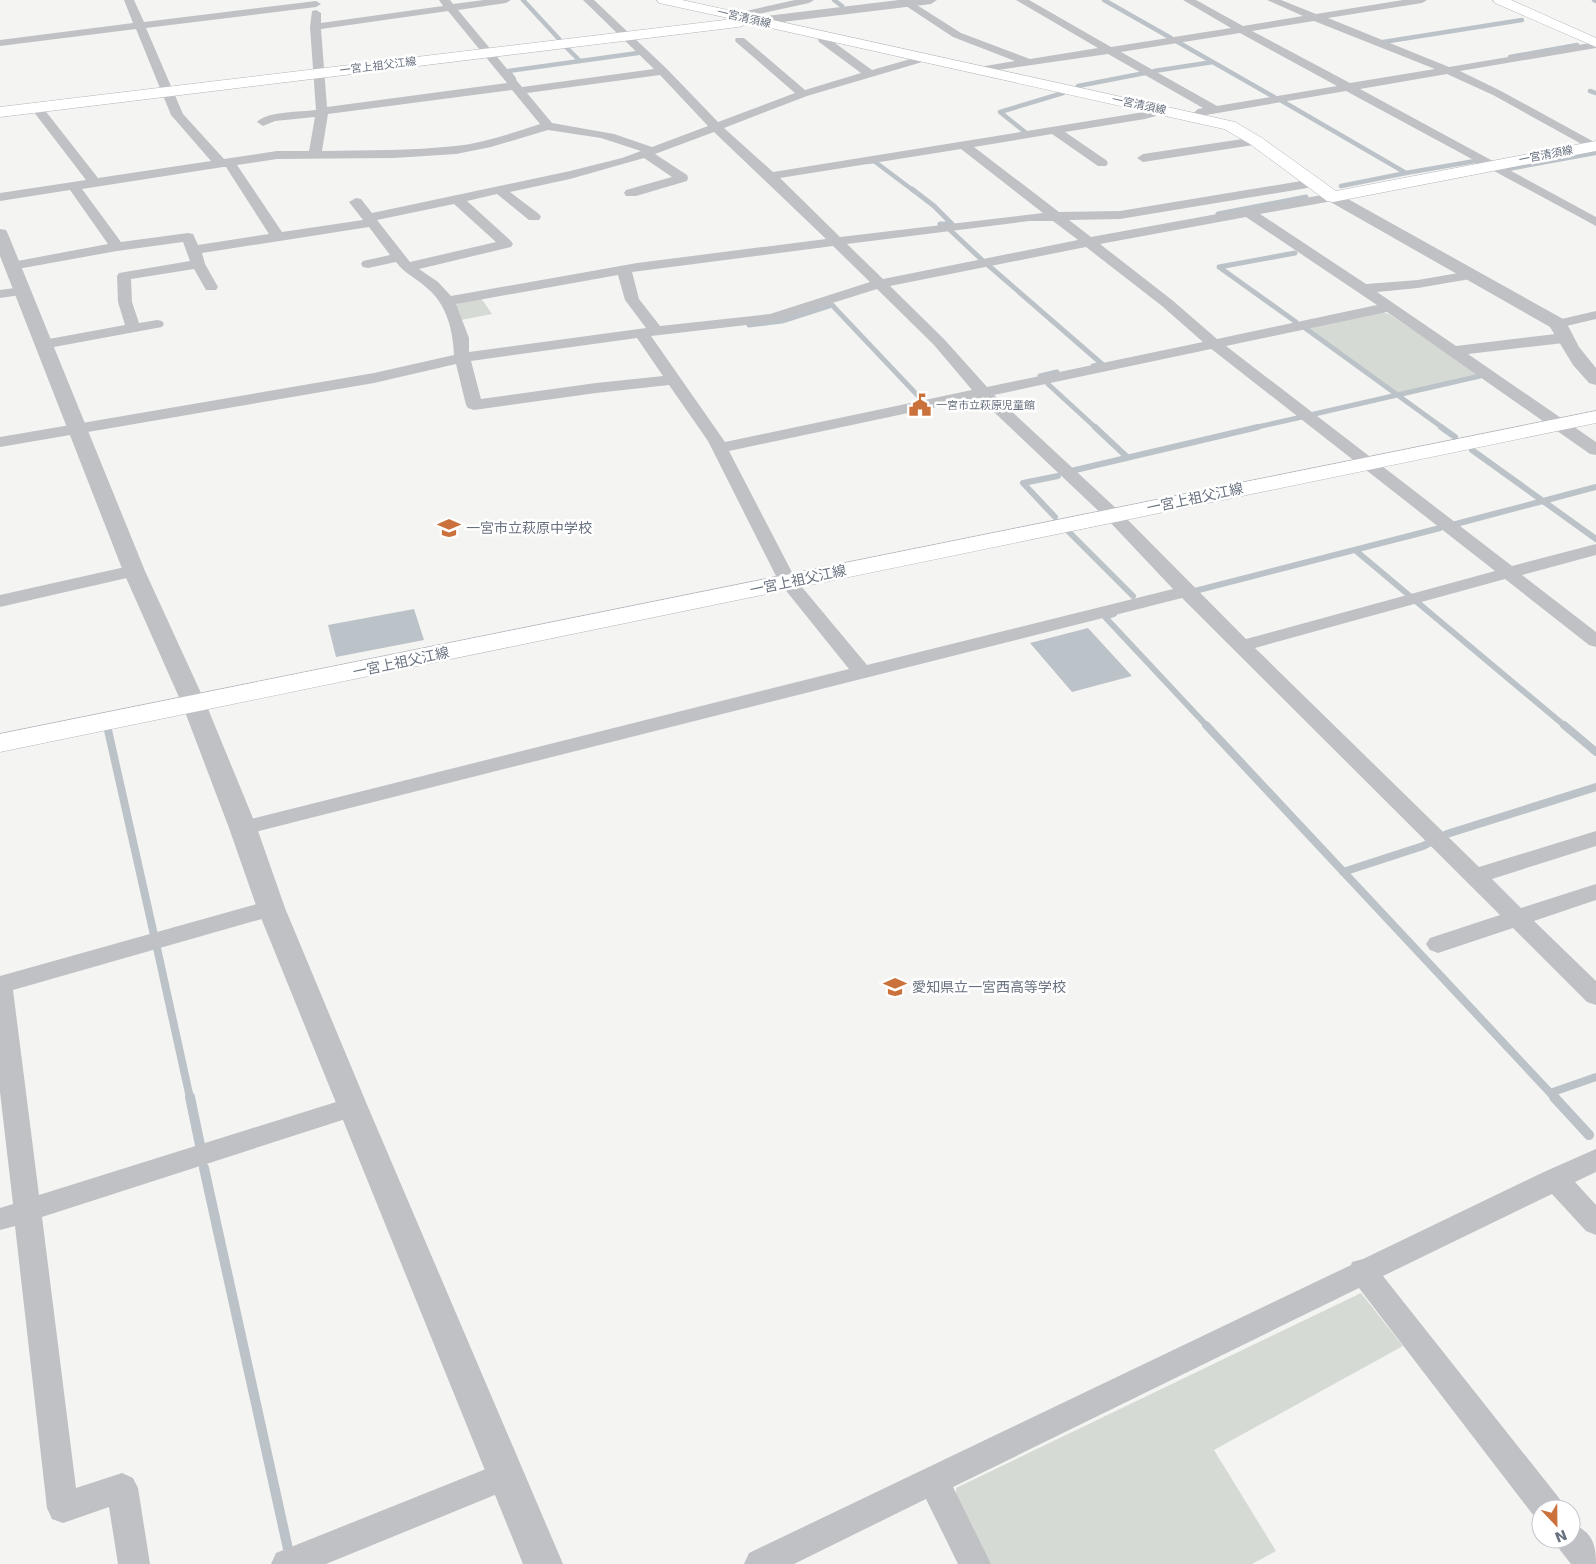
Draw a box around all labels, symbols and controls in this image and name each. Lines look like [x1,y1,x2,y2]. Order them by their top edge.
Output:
street label: 一宮清須線 [716,5,772,31]
street label: 一宮上祖父江線 [339,55,417,77]
street label: 一宮清須線 [1111,93,1167,117]
street label: 一宮清須線 [1518,143,1574,167]
public building icon: 一宮市立萩原児童館 [907,392,933,418]
place label: 一宮市立萩原児童館 [936,399,1035,412]
street label: 一宮上祖父江線 [1145,480,1245,516]
school or university icon: 一宮市立萩原中学校 [436,515,462,541]
place label: 一宮市立萩原中学校 [466,520,592,536]
street label: 一宮上祖父江線 [748,562,848,598]
street label: 一宮上祖父江線 [351,644,451,680]
school or university icon: 愛知県立一宮西高等学校 [882,974,908,1000]
place label: 愛知県立一宮西高等学校 [912,979,1066,995]
north arrow [1531,1499,1581,1549]
text: N [1552,1526,1569,1546]

